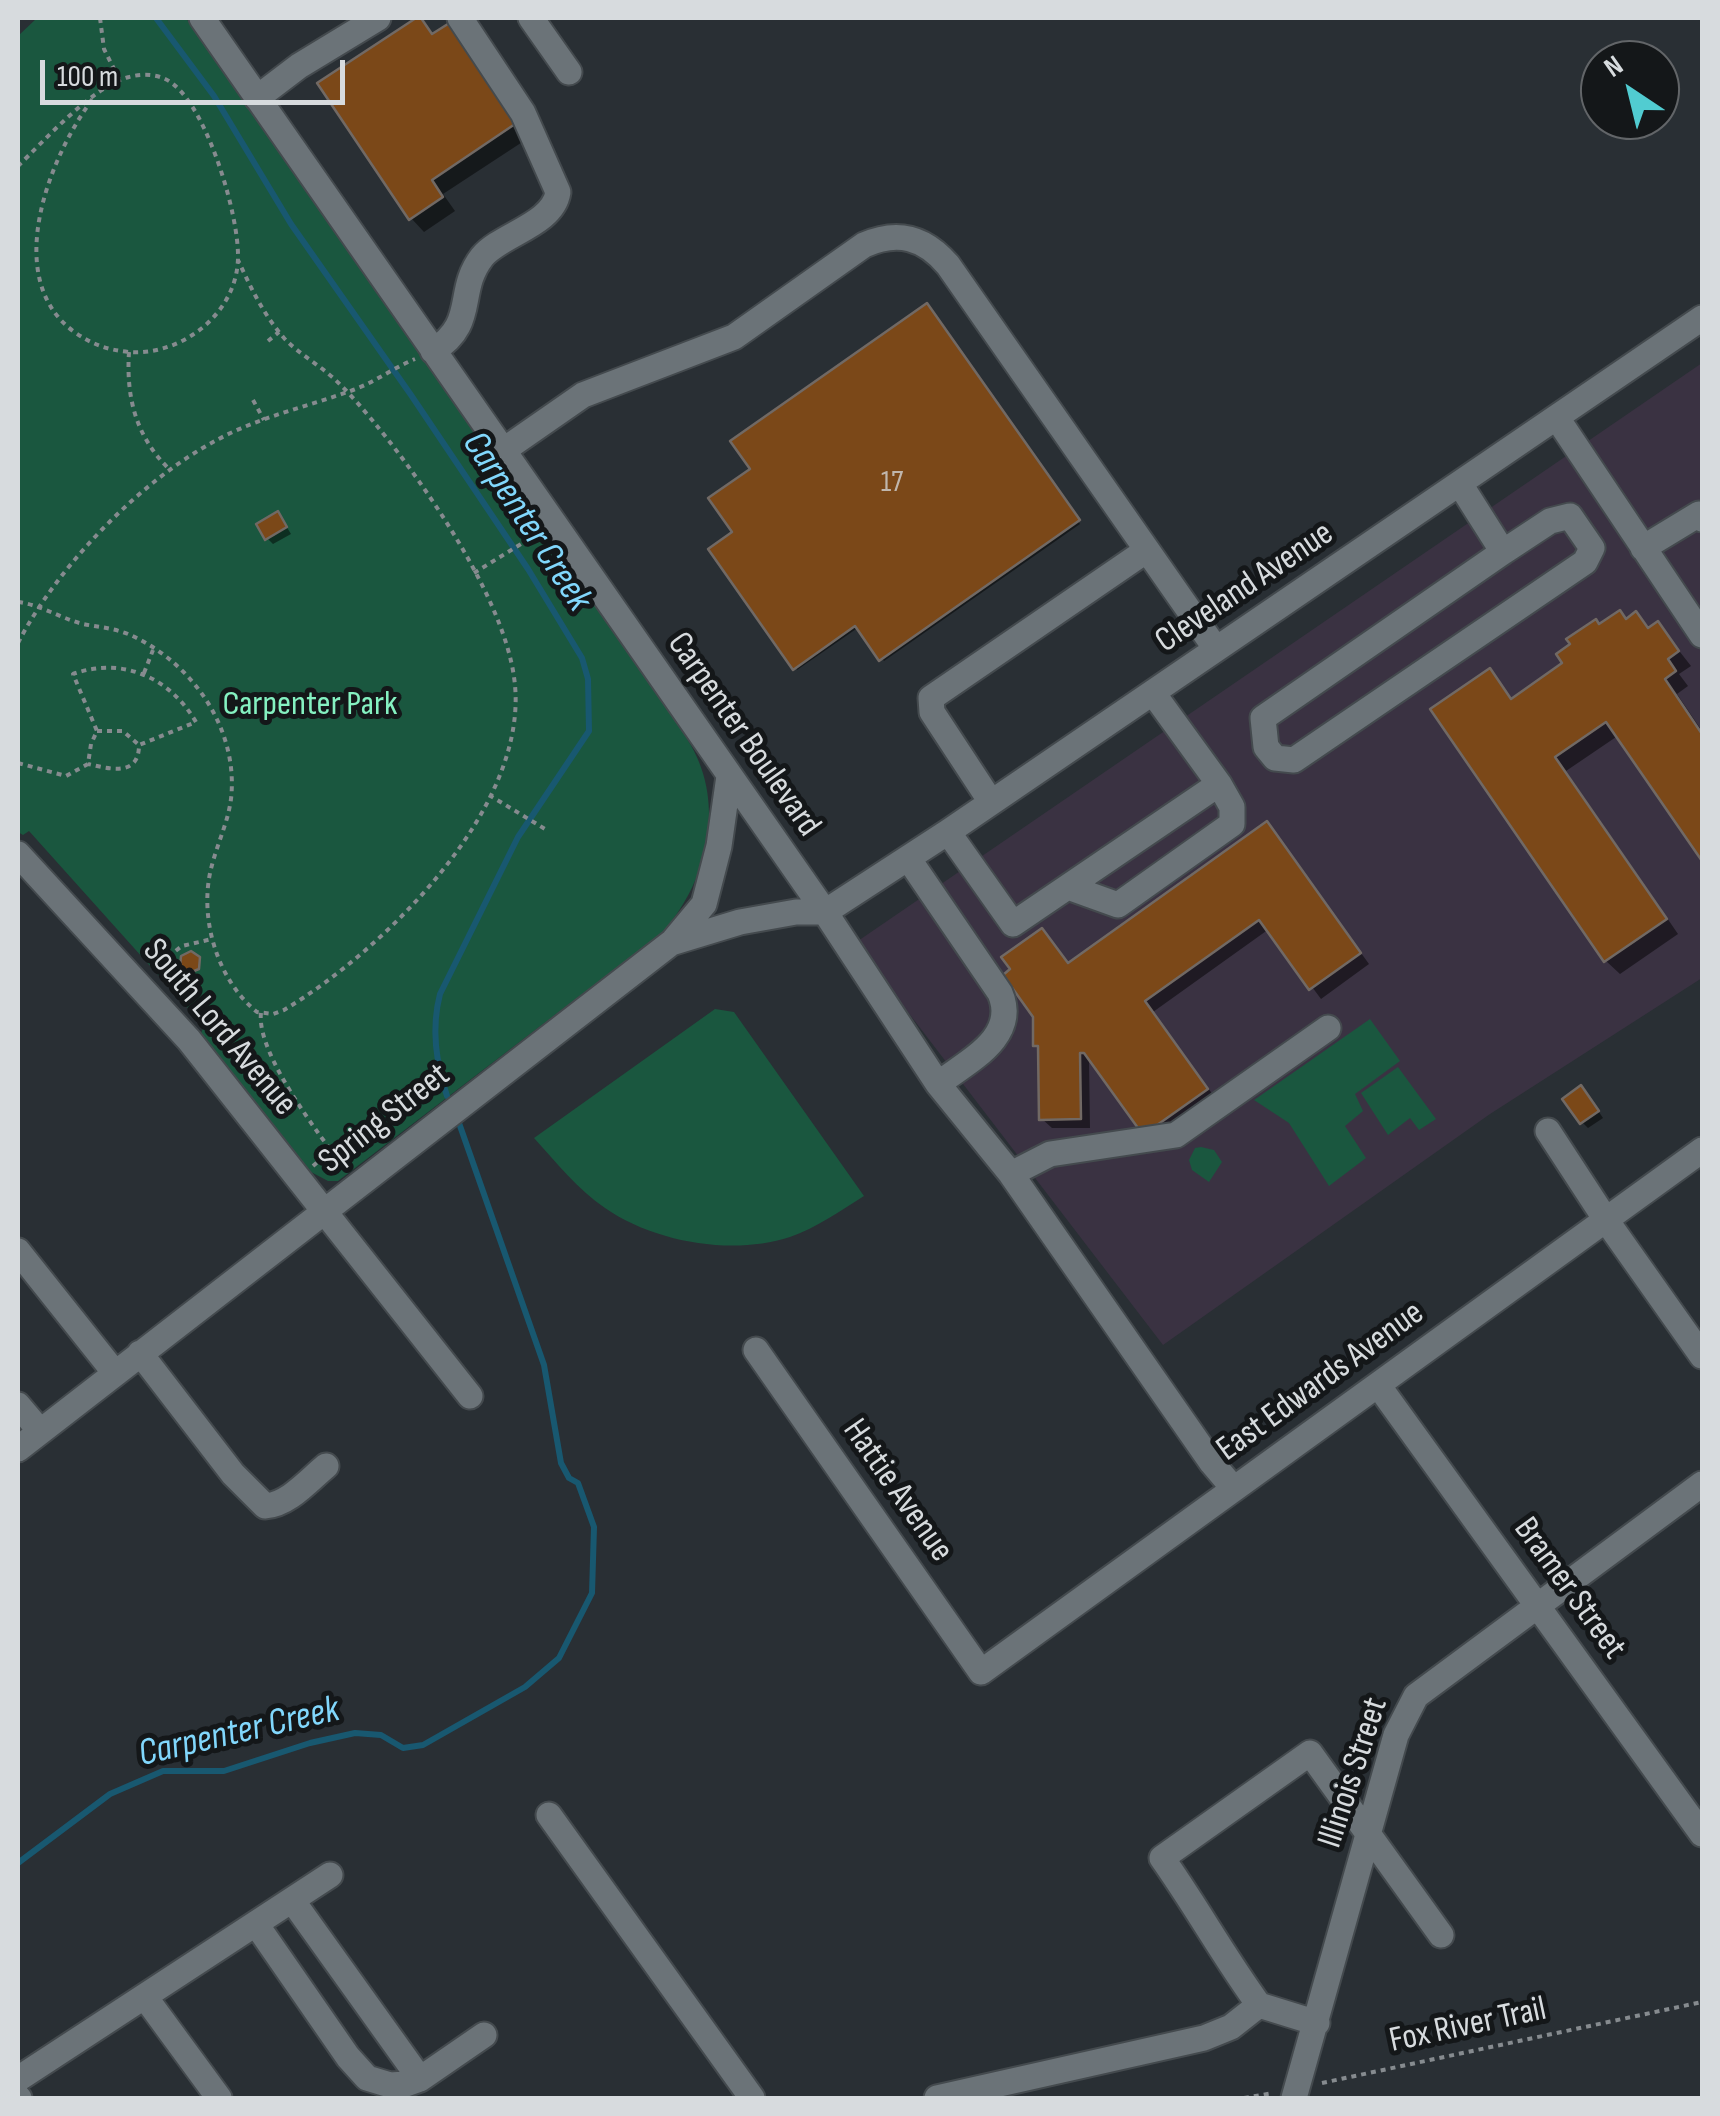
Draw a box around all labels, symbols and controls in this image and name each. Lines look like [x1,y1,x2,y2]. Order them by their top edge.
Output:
scale bar [45,40,350,102]
north arrow [1580,40,1680,140]
text: N [1598,49,1629,84]
text: 100 m [57,59,118,95]
water label: Carpenter Creek [451,424,601,620]
house number: 17 [881,465,903,501]
street label: Cleveland Avenue [1148,513,1342,663]
street label: Carpenter Boulevard [657,625,829,845]
park label: Carpenter Park [223,684,397,726]
street label: South Lord Avenue [133,931,305,1125]
street label: Spring Street [311,1055,459,1183]
street label: East Edwards Avenue [1209,1293,1433,1471]
street label: Hattie Avenue [833,1412,961,1570]
street label: Bramer Street [1504,1510,1634,1668]
water label: Carpenter Creek [134,1688,344,1778]
street label: Illinois Street [1310,1693,1398,1853]
street label: Fox River Trail [1386,1989,1550,2063]

